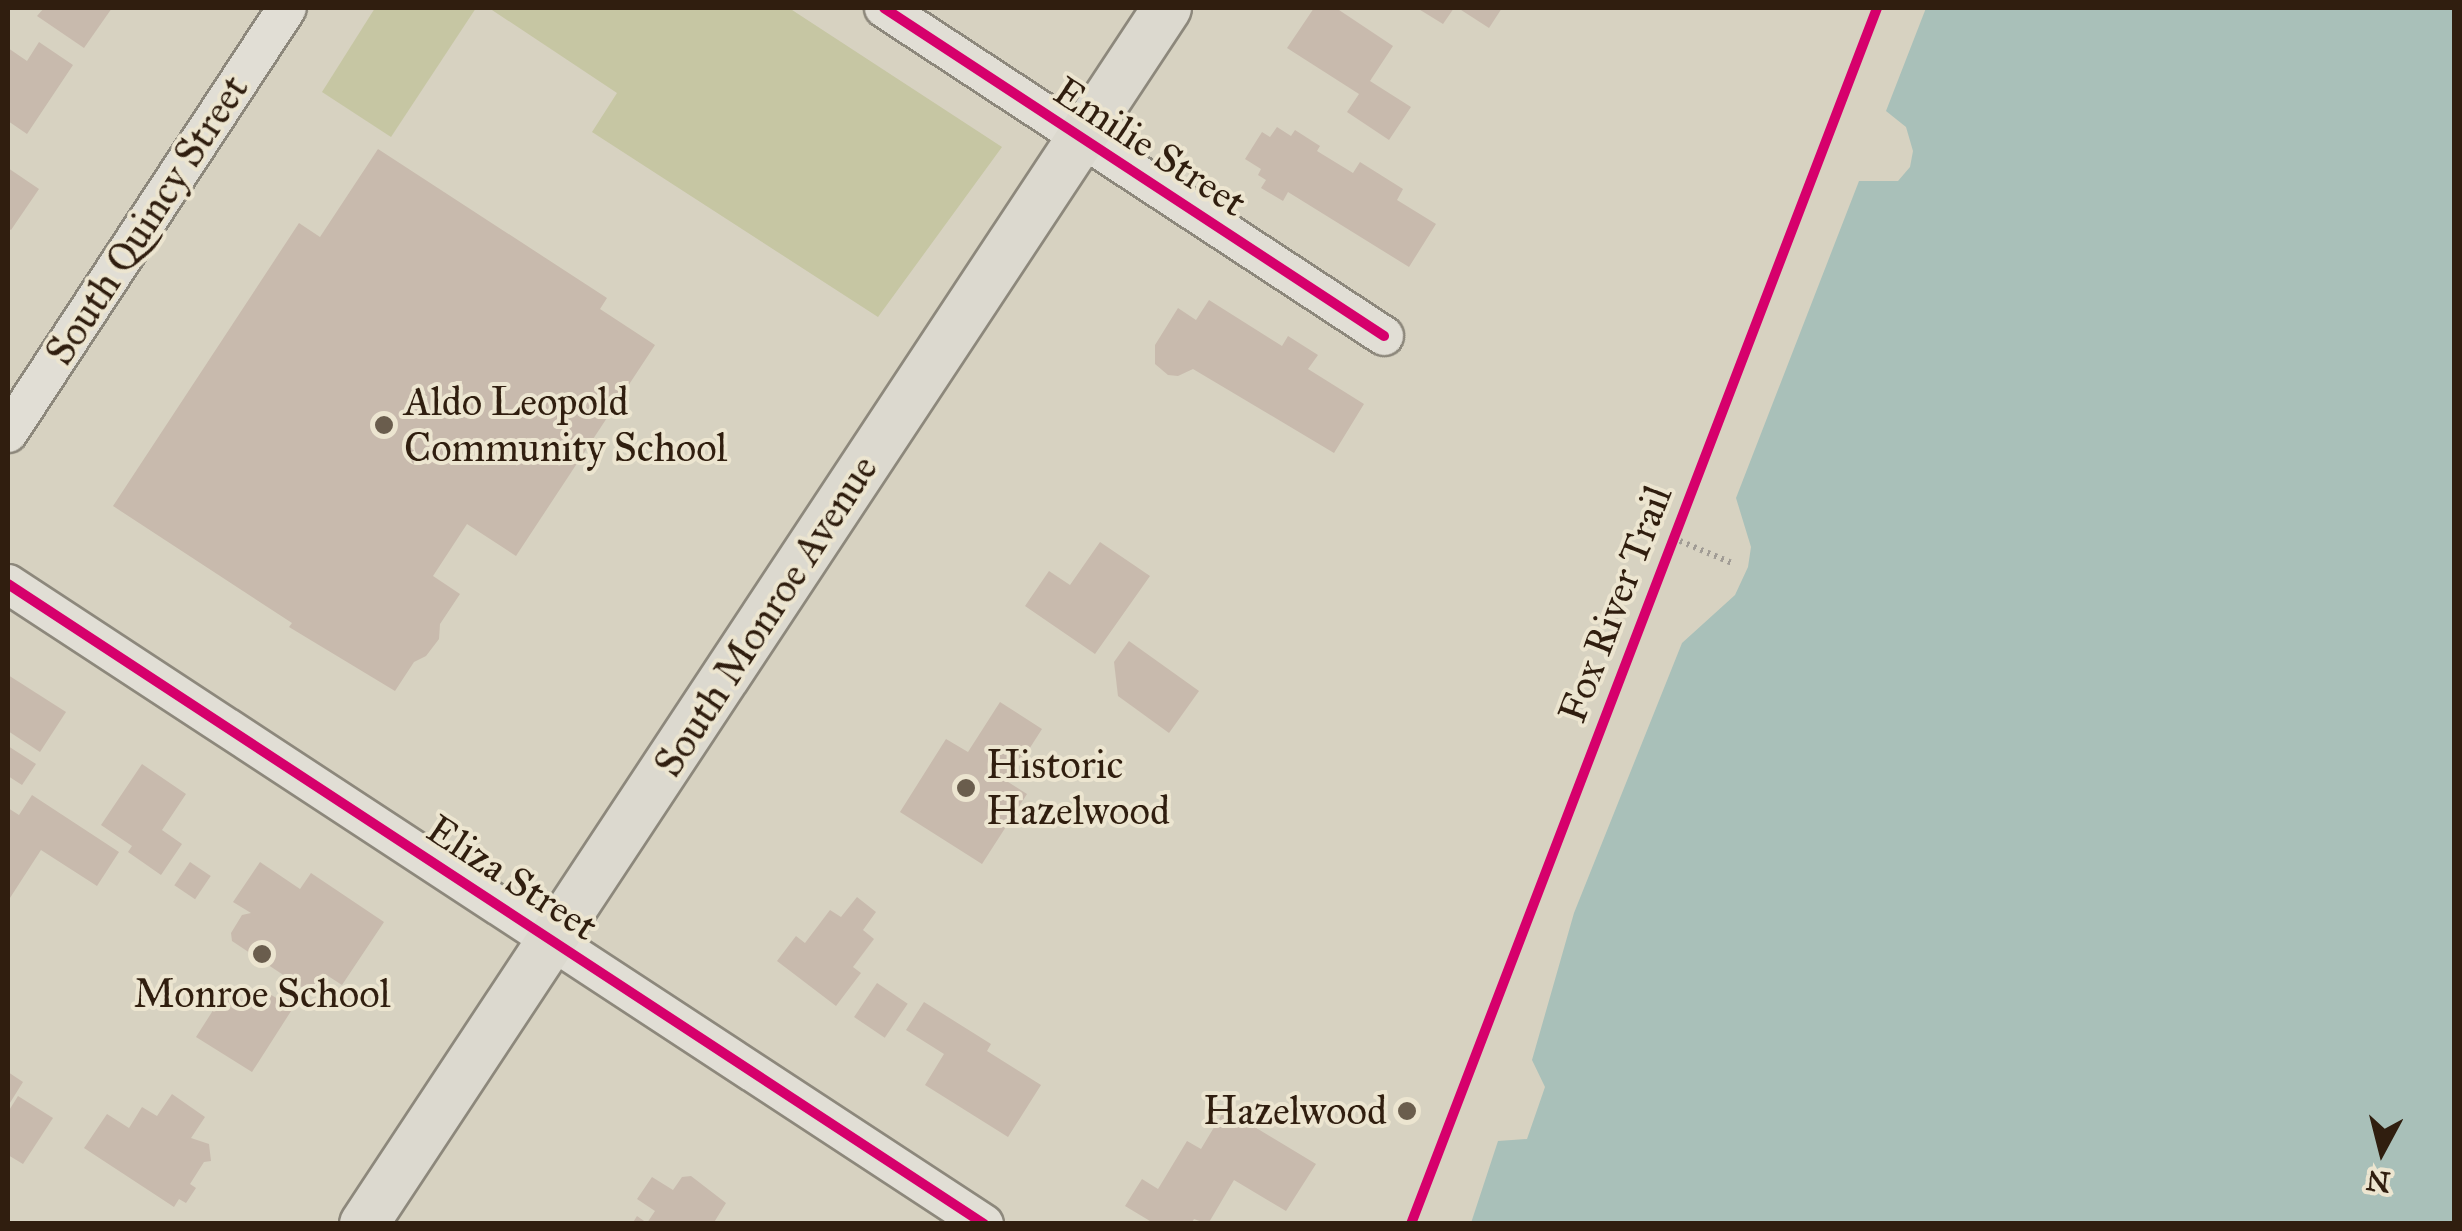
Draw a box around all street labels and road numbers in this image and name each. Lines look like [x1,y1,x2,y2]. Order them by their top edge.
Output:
street label: South Quincy Street [35,66,259,374]
street label: Emilie Street [1045,67,1255,227]
street label: South Monroe Avenue [644,446,888,786]
street label: Fox River Trail [1548,479,1682,729]
street label: Eliza Street [418,805,606,951]

